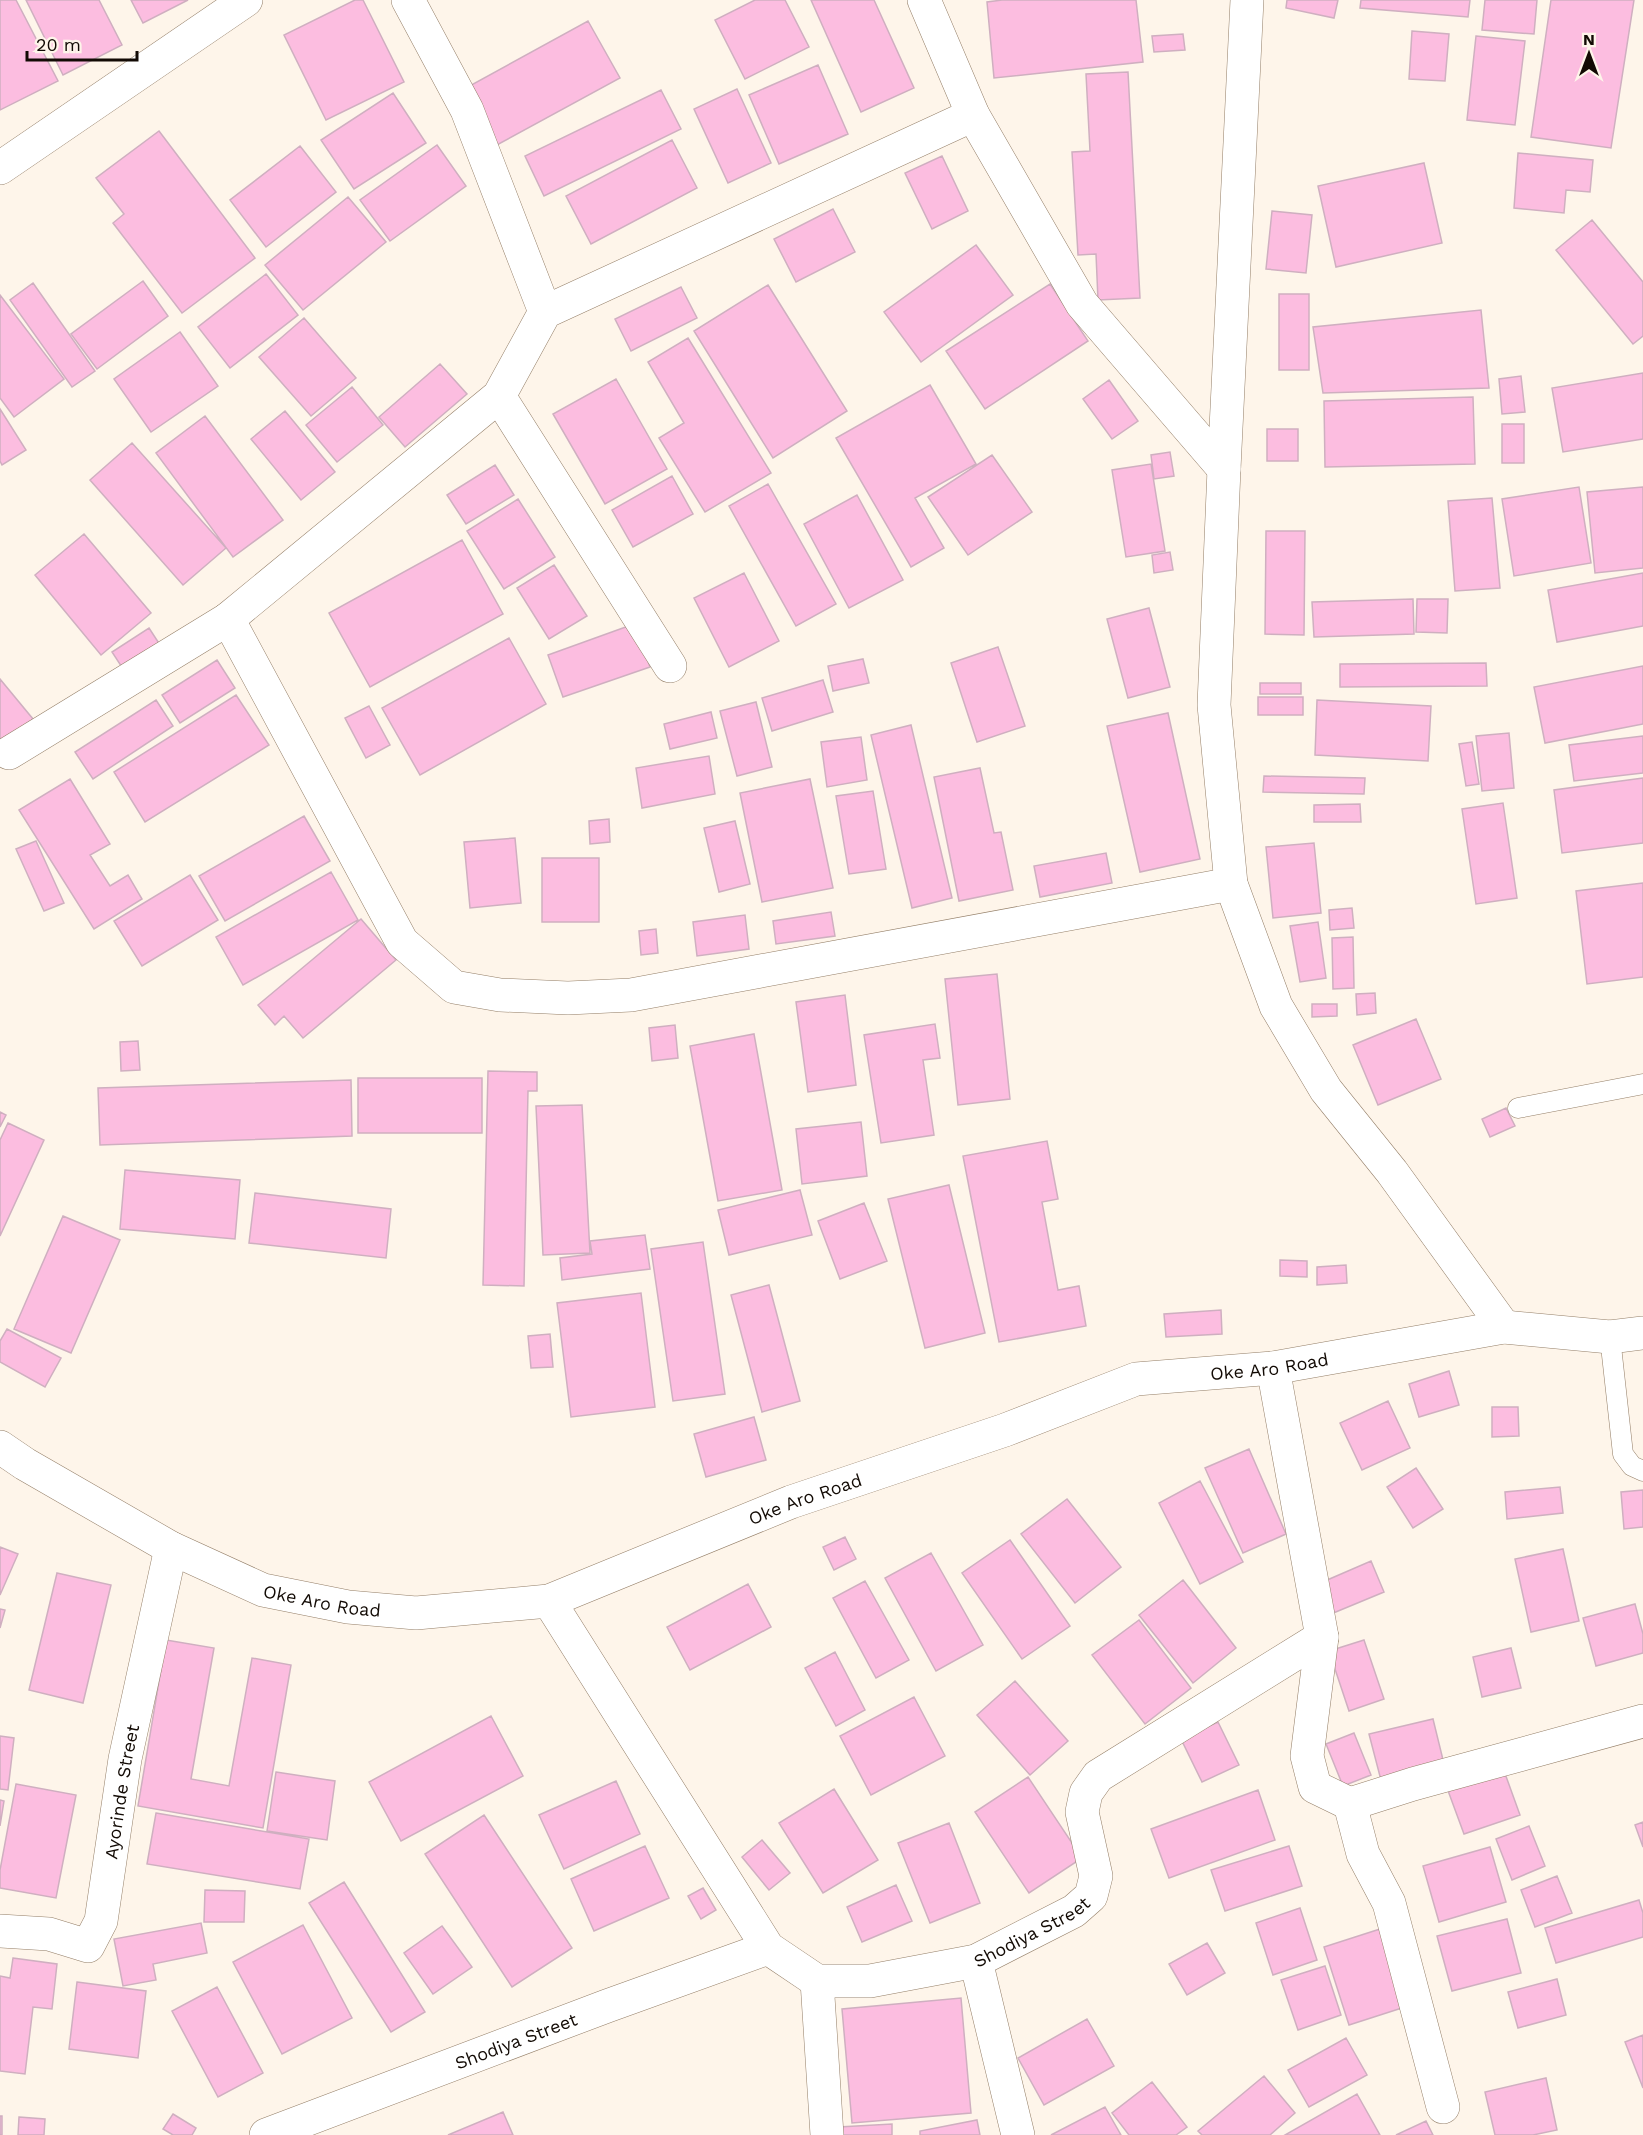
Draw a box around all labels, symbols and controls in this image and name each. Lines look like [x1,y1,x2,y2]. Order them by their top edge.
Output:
scale bar [27,24,136,62]
north arrow [1559,24,1619,84]
text: N [1583,30,1595,49]
text: 20 m [36,34,81,55]
street label: Oke Aro Road [1209,1348,1330,1384]
street label: Oke Aro Road [745,1469,864,1529]
street label: Oke Aro Road [262,1580,382,1620]
street label: Ayorinde Street [100,1722,143,1861]
street label: Shodiya Street [970,1892,1094,1971]
street label: Shodiya Street [452,2008,580,2073]

